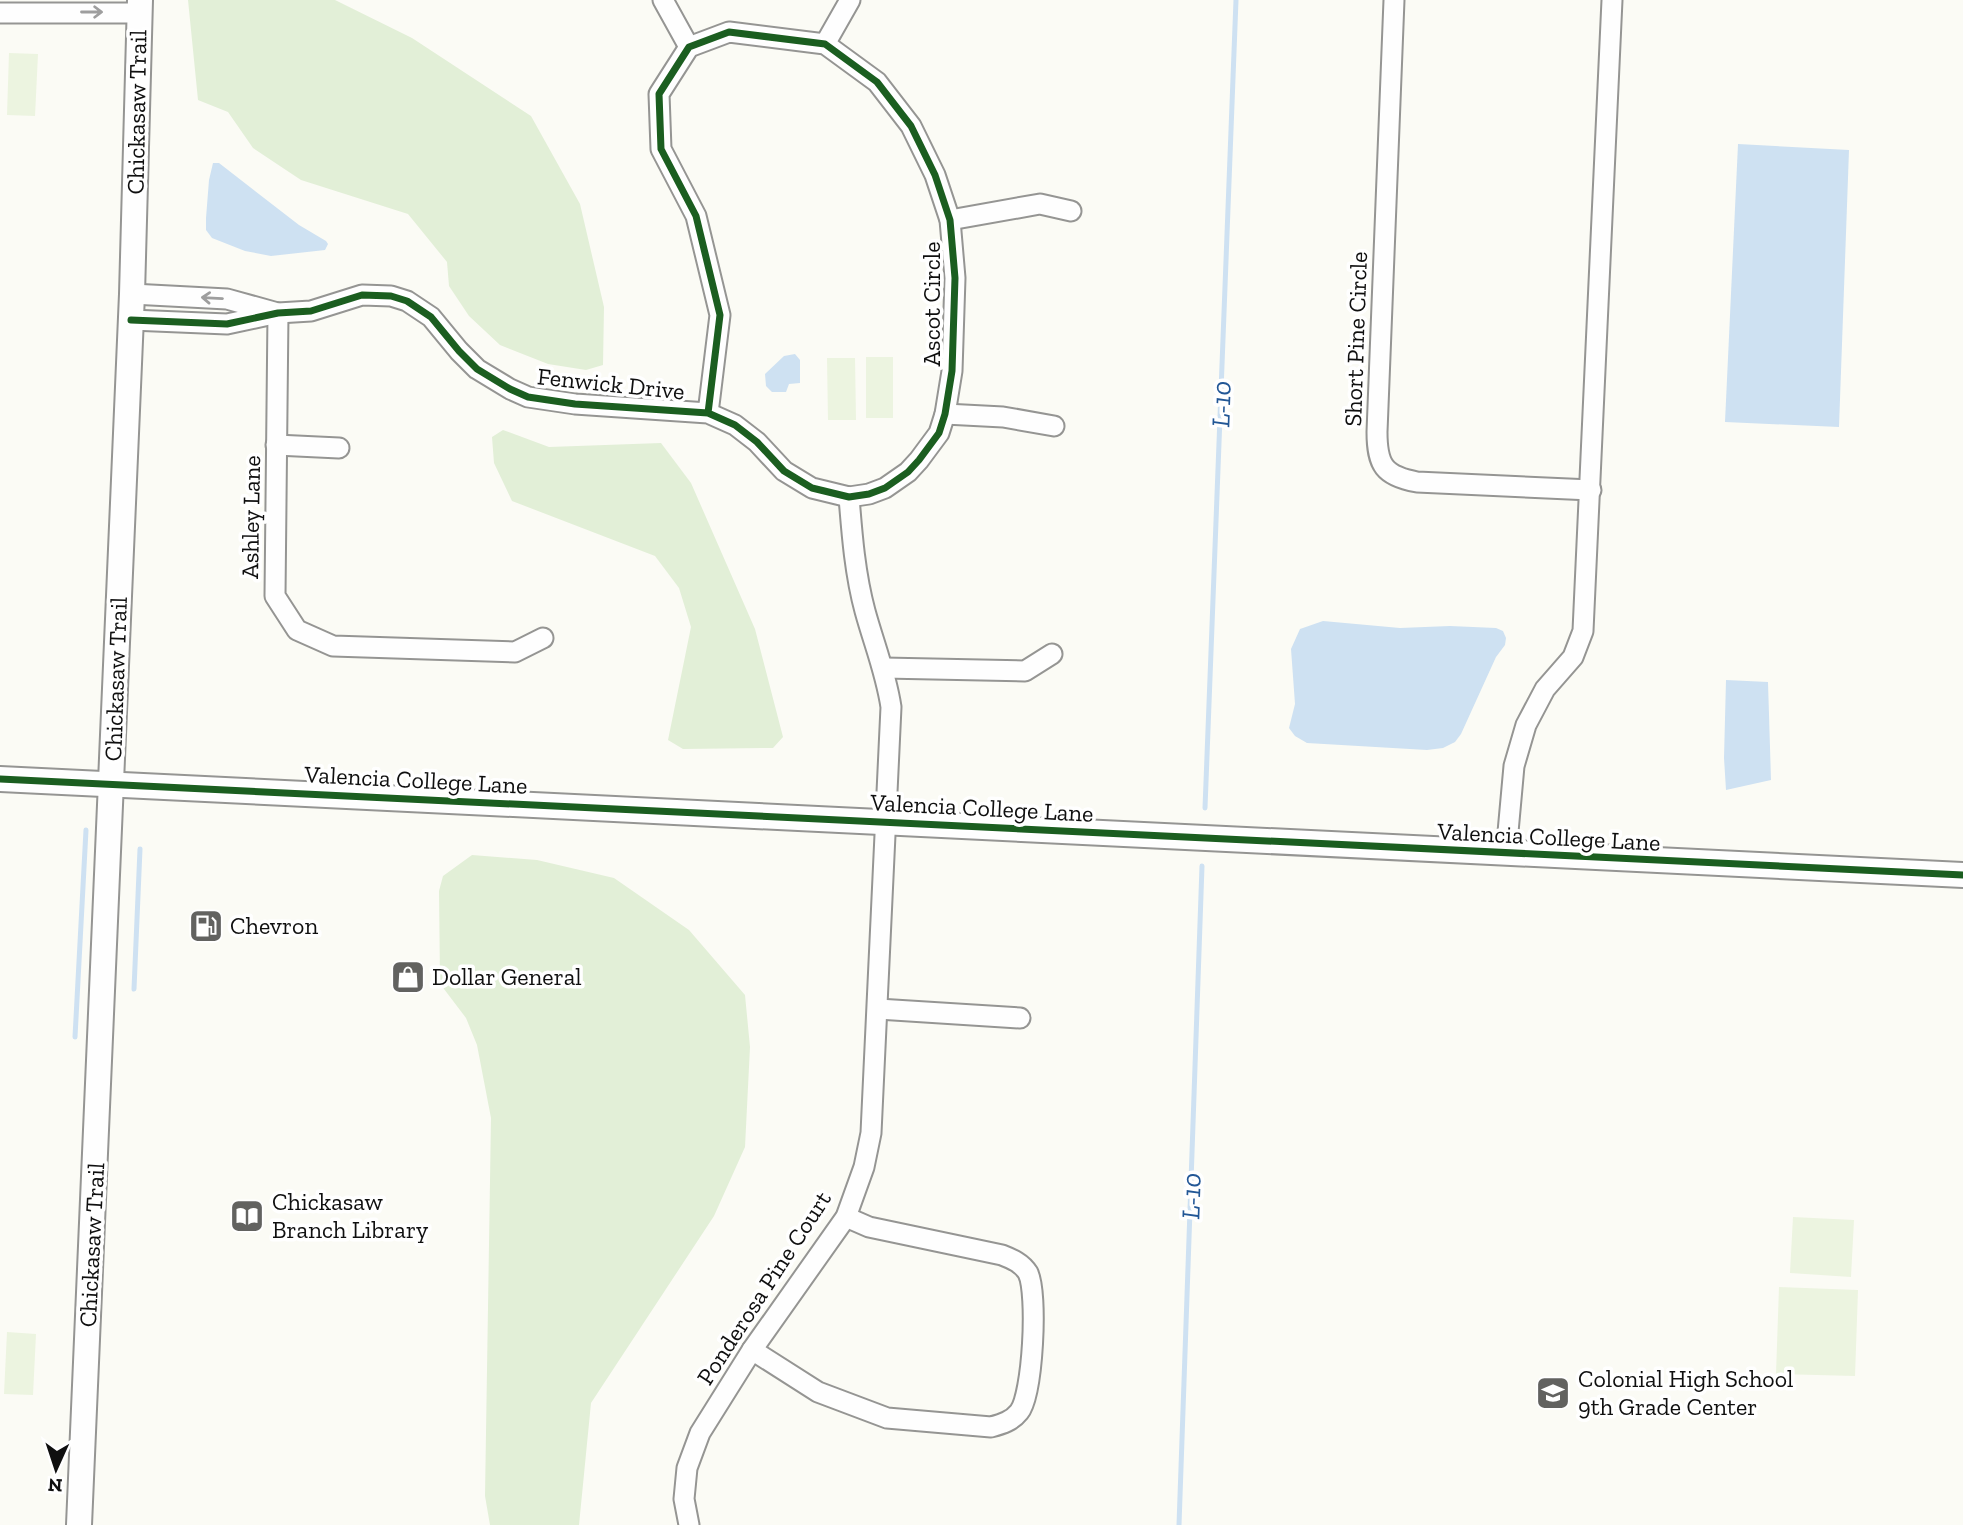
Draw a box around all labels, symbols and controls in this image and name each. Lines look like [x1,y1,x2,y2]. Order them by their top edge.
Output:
one-way arrow [81,5,104,19]
street label: Chickasaw Trail [121,29,152,195]
street label: Ascot Circle [917,242,946,366]
street label: Short Pine Circle [1338,251,1373,427]
one-way arrow [201,291,224,304]
street label: Fenwick Drive [536,361,686,406]
water label: L-10 [1204,380,1238,428]
street label: Ashley Lane [235,455,266,579]
street label: Chickasaw Trail [98,596,133,762]
street label: Valencia College Lane [303,759,528,800]
street label: Valencia College Lane [869,787,1094,828]
street label: Valencia College Lane [1436,816,1661,857]
fuel station icon: Chevron [187,907,225,945]
place label: Chevron [230,911,318,940]
shop icon: Dollar General [389,958,427,996]
place label: Dollar General [432,962,582,991]
street label: Chickasaw Trail [73,1162,110,1328]
water label: L-10 [1174,1172,1208,1220]
street label: Ponderosa Pine Court [690,1185,837,1390]
place label: Chickasaw Branch Library [272,1187,429,1244]
library icon: Chickasaw Branch Library [228,1197,266,1235]
place label: Colonial High School 9th Grade Center [1578,1364,1793,1421]
school or university icon: Colonial High School 9th Grade Center [1534,1374,1572,1412]
north arrow [21,1434,91,1504]
text: N [47,1474,63,1497]

